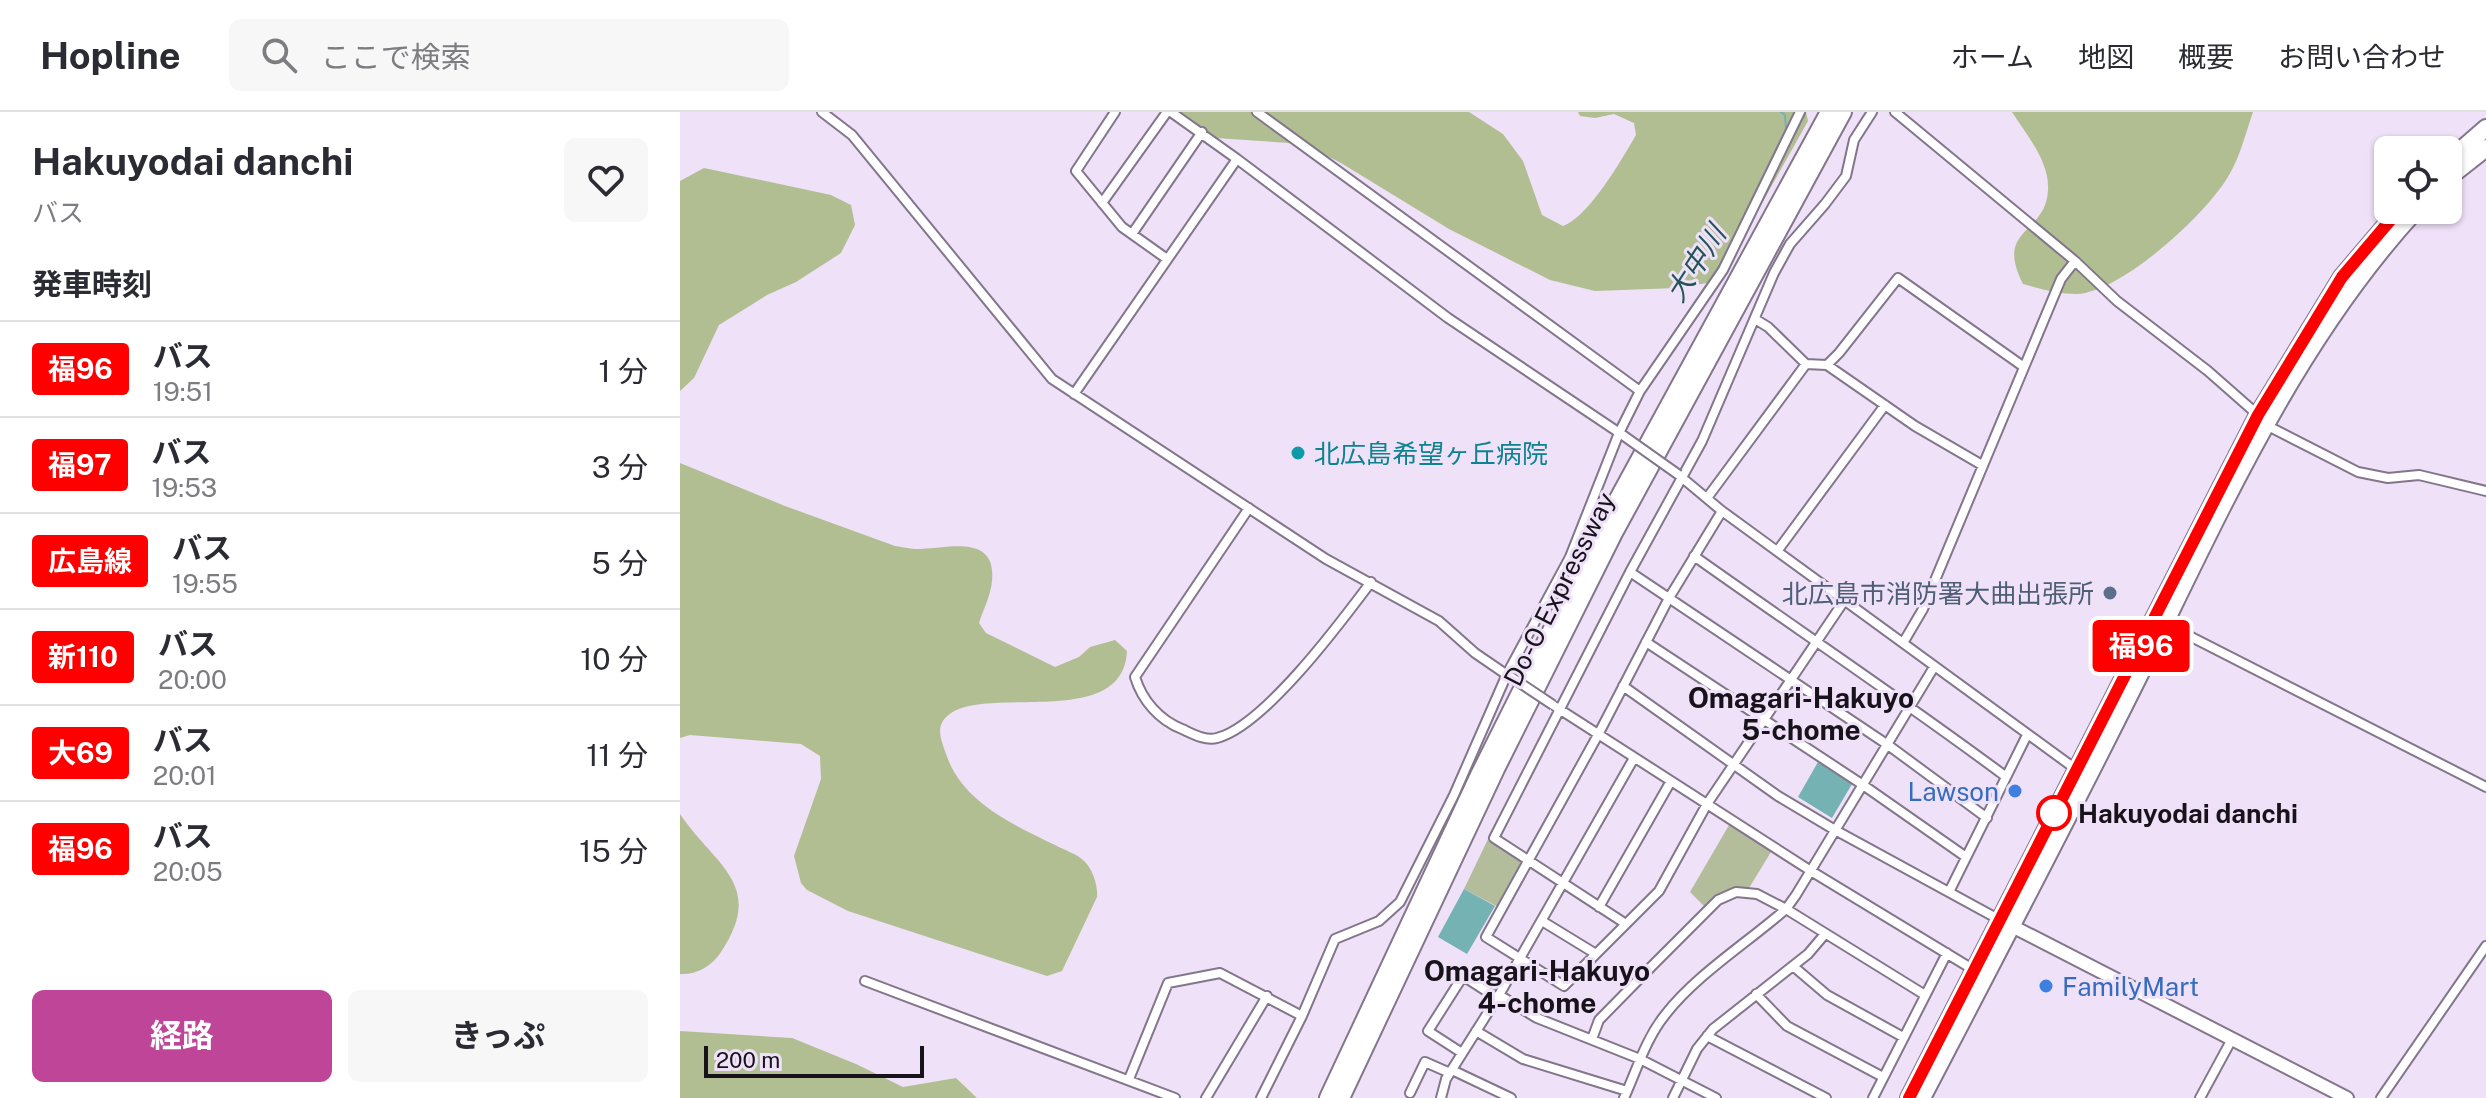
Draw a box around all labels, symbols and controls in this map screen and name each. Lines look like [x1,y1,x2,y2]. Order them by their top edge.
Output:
search box [229,19,789,91]
text: Hopline [40,33,181,78]
icon: search [257,33,301,77]
text: ここで検索 [321,39,471,75]
text: ホーム [1951,40,2034,73]
text: 地図 [2078,40,2134,73]
text: 概要 [2178,40,2234,73]
text: お問い合わせ [2278,40,2446,73]
map controls [2374,136,2462,224]
button: locate [2374,136,2462,224]
button: heart [564,138,648,222]
text: Hakuyodai danchi [32,139,353,184]
text: バス [32,197,84,228]
water label: 大中川 [1658,216,1733,307]
text: 発車時刻 [32,266,152,302]
text: バス [153,338,213,374]
text: 福96 [48,352,113,385]
text: 1 分 [598,353,648,389]
text: 19:51 [153,376,213,407]
text: バス [152,434,212,470]
place label: 北広島希望ヶ丘病院 [1314,438,1548,469]
marker: 北広島希望ヶ丘病院 [1289,444,1307,462]
text: 福97 [48,448,112,481]
text: 3 分 [592,449,648,485]
text: 19:53 [152,472,217,503]
street label: Do-O Expressway [1497,487,1621,691]
text: バス [172,530,232,566]
text: 広島線 [48,544,132,577]
text: 5 分 [591,545,648,581]
text: 19:55 [172,568,238,599]
place label: 北広島市消防署大曲出張所 [1782,578,2094,609]
marker: 北広島市消防署大曲出張所 [2101,584,2119,602]
line badge: 福96 [2095,620,2187,672]
text: バス [158,626,218,662]
text: 福96 [2109,629,2173,662]
text: 新110 [48,640,118,673]
text: 10 分 [580,641,648,677]
text: 20:00 [158,664,227,695]
district label: Omagari-Hakuyo 5-chome [1688,681,1914,746]
text: バス [153,722,213,758]
text: 大69 [48,736,113,769]
text: 11 分 [586,737,648,773]
text: 20:01 [153,760,217,791]
place label: Lawson [1908,776,1999,807]
marker: Lawson [2006,782,2024,800]
marker: Hakuyodai danchi [2037,796,2071,830]
place label: Hakuyodai danchi [2078,798,2298,829]
text: バス [153,818,213,854]
text: 福96 [48,832,113,865]
text: 15 分 [579,833,648,869]
text: 20:05 [153,856,223,887]
district label: Omagari-Hakuyo 4-chome [1424,954,1650,1019]
place label: FamilyMart [2062,971,2199,1002]
marker: FamilyMart [2037,977,2055,995]
button: 経路 [32,990,332,1082]
button: きっぷ [348,990,648,1082]
scale bar [704,1042,924,1078]
text: 200 m [716,1047,780,1073]

